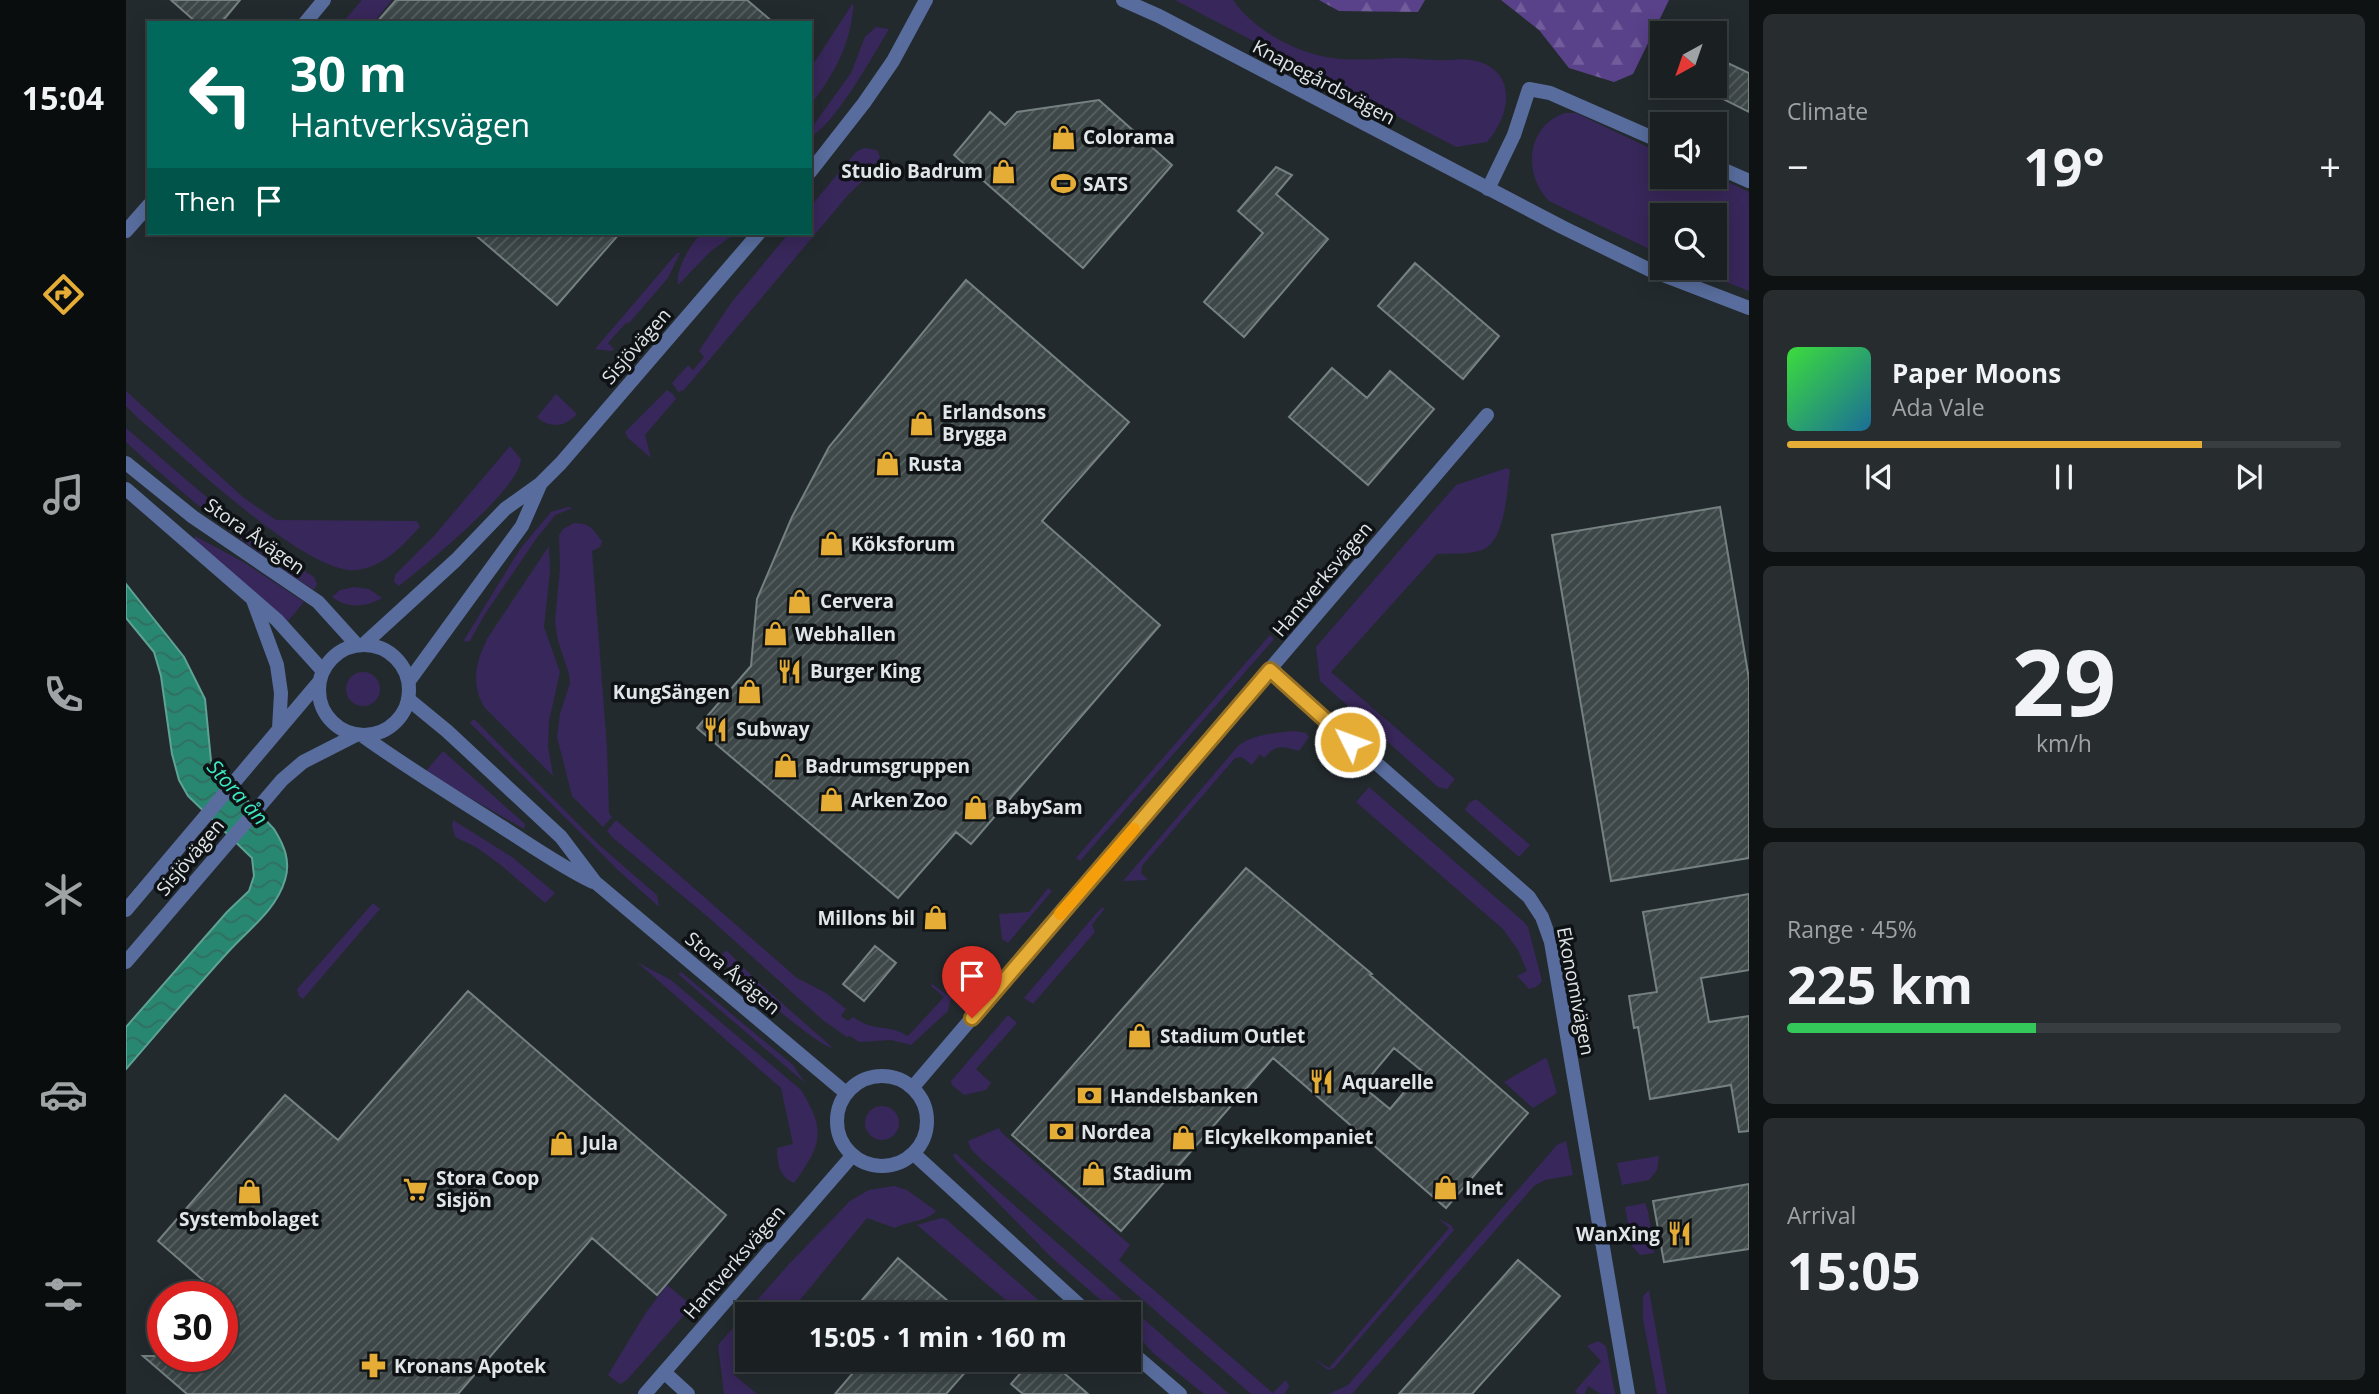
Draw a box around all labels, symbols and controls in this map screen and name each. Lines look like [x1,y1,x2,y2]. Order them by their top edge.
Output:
north arrow [1650,21,1727,98]
map controls [1650,21,1727,280]
street label: Knapegårdsvägen [1248,33,1400,131]
text: 30 m [290,40,407,106]
icon: left [175,49,266,140]
text: 15:04 [22,76,104,119]
text: Climate [1787,95,1868,127]
text: Hantverksvägen [290,103,530,146]
button: sound [1650,112,1727,189]
shop icon: Colorama [1049,123,1077,151]
place label: Colorama [1083,124,1175,150]
text: 19° [2023,130,2105,201]
text: − [1787,140,1809,192]
text: + [2319,140,2341,192]
shop icon: Studio Badrum [989,157,1017,185]
place label: Studio Badrum [841,158,983,184]
sports icon: SATS [1049,170,1077,198]
place label: SATS [1083,171,1128,197]
icon: arrive [250,182,288,220]
text: Then [175,183,236,219]
button: search [1650,203,1727,280]
icon: directions [39,270,88,319]
street label: Sisjövägen [596,302,676,390]
text: Paper Moons [1892,355,2061,391]
text: Ada Vale [1892,391,1985,423]
place label: Erlandsons Brygga [942,399,1046,447]
shop icon: Erlandsons Brygga [908,409,936,437]
shop icon: Rusta [874,450,902,478]
place label: Rusta [908,451,962,477]
icon: previous [1860,458,1898,496]
icon: pause [2045,458,2083,496]
icon: next [2230,458,2268,496]
icon: music [39,470,88,519]
street label: Stora Åvägen [200,492,310,580]
street label: Hantverksvägen [1266,516,1378,642]
shop icon: Köksforum [817,530,845,558]
place label: Köksforum [851,531,956,557]
shop icon: Cervera [786,587,814,615]
place label: Cervera [820,588,894,614]
text: 29 [2012,619,2116,743]
shop icon: Webhallen [761,620,789,648]
place label: Webhallen [795,621,896,647]
restaurant icon: Burger King [776,657,804,685]
place label: Burger King [810,658,921,684]
icon: phone [39,670,88,719]
shop icon: KungSängen [736,678,764,706]
place label: KungSängen [613,679,730,705]
position arrow [1313,705,1387,779]
restaurant icon: Subway [702,715,730,743]
place label: Subway [736,716,810,742]
text: km/h [2036,727,2092,759]
shop icon: Badrumsgruppen [771,752,799,780]
water label: Stora ån [201,753,275,831]
place label: Badrumsgruppen [805,753,970,779]
shop icon: Arken Zoo [817,786,845,814]
place label: Arken Zoo [851,787,948,813]
shop icon: BabySam [961,793,989,821]
place label: BabySam [995,794,1083,820]
street label: Sisjövägen [150,813,230,901]
icon: climate [39,870,88,919]
shop icon: Millons bil [921,904,949,932]
place label: Millons bil [817,905,915,931]
text: Range · 45% [1787,913,1917,945]
street label: Ekonomivägen [1551,925,1601,1057]
street label: Stora Åvägen [680,926,786,1020]
pin [942,946,1002,1018]
text: 225 km [1787,948,1973,1019]
icon: arrive [953,957,991,995]
shop icon: Stadium Outlet [1126,1022,1154,1050]
place label: Stadium Outlet [1160,1023,1305,1049]
restaurant icon: Aquarelle [1308,1068,1336,1096]
place label: Aquarelle [1342,1069,1434,1095]
icon: car [39,1070,88,1119]
bank icon: Handelsbanken [1076,1082,1104,1110]
place label: Handelsbanken [1110,1083,1258,1109]
bank icon: Nordea [1047,1118,1075,1146]
place label: Nordea [1081,1119,1152,1145]
shop icon: Elcykelkompaniet [1170,1123,1198,1151]
place label: Elcykelkompaniet [1204,1124,1373,1150]
shop icon: Jula [548,1129,576,1157]
place label: Jula [580,1130,618,1156]
shop icon: Stadium [1079,1159,1107,1187]
place label: Stadium [1113,1160,1192,1186]
place label: Stora Coop Sisjön [436,1165,539,1213]
shop icon: Inet [1431,1174,1459,1202]
supermarket icon: Stora Coop Sisjön [402,1175,430,1203]
place label: Inet [1465,1175,1503,1201]
shop icon: Systembolaget [235,1177,263,1205]
text: Arrival [1787,1199,1856,1231]
street label: Hantverksvägen [677,1200,791,1324]
place label: Systembolaget [179,1206,319,1232]
restaurant icon: WanXing [1666,1220,1694,1248]
place label: WanXing [1576,1221,1660,1247]
text: 15:05 [1787,1234,1921,1305]
icon: filters [39,1270,88,1319]
speed limit sign: 30 [147,1281,238,1372]
text: 15:05 · 1 min · 160 m [809,1319,1067,1355]
pharmacy icon: Kronans Apotek [360,1352,388,1380]
place label: Kronans Apotek [394,1353,546,1379]

